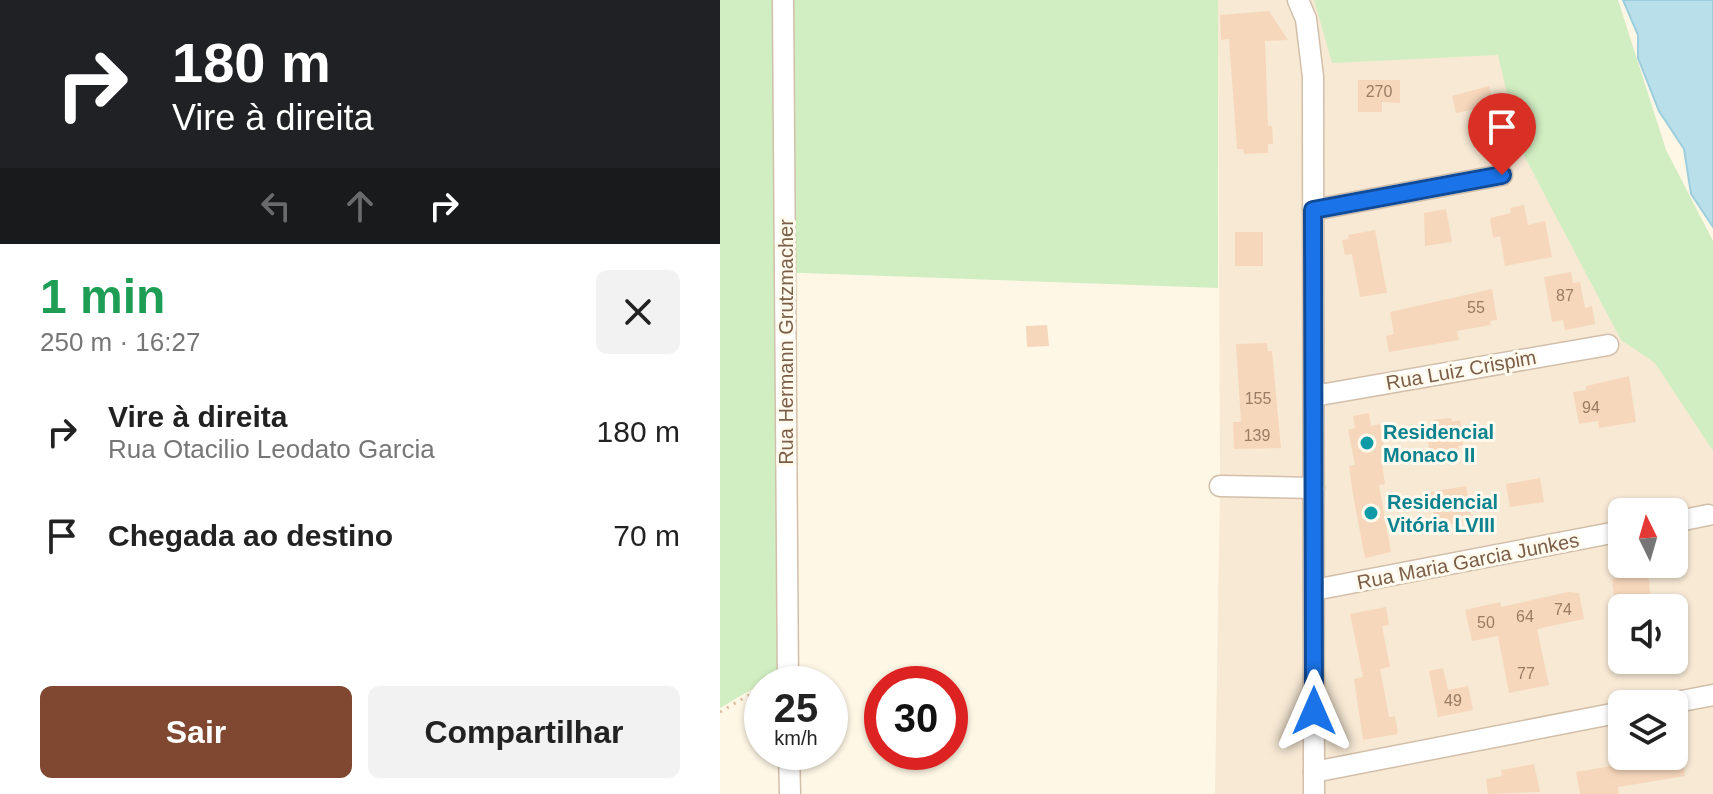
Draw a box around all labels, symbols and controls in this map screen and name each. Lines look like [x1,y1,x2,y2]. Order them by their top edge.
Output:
text: 180 m [172,31,331,94]
icon: right [40,32,144,136]
house number: 270 [1366,83,1392,100]
pin [1468,93,1536,175]
text: Vire à direita [172,97,373,138]
icon: arrive [1480,105,1524,149]
icon: left [254,184,298,228]
icon: ahead [338,184,382,228]
icon: right [422,184,466,228]
street label: Rua Hermann Grutzmacher [775,219,797,465]
text: 1 min [40,270,165,323]
button: close [596,270,680,354]
house number: 87 [1556,287,1574,304]
house number: 55 [1467,299,1485,316]
text: 250 m · 16:27 [40,327,200,357]
street label: Rua Luiz Crispim [1384,346,1538,394]
house number: 155 [1245,390,1271,407]
house number: 94 [1582,399,1600,416]
text: Vire à direita [108,400,288,433]
icon: right [40,410,84,454]
text: 180 m [597,415,680,448]
place label: Residencial Monaco II [1383,421,1494,466]
house number: 139 [1244,427,1270,444]
text: Rua Otacilio Leodato Garcia [108,434,435,464]
marker: Residencial Monaco II [1358,434,1376,452]
place label: Residencial Vitória LVIII [1387,491,1498,536]
north arrow [1608,498,1688,578]
map controls [1608,498,1688,770]
marker: Residencial Vitória LVIII [1362,504,1380,522]
icon: arrive [40,514,84,558]
text: Chegada ao destino [108,519,393,552]
text: 70 m [613,519,680,552]
street label: Rua Maria Garcia Junkes [1355,529,1581,593]
button: sound [1608,594,1688,674]
house number: 74 [1554,601,1572,618]
house number: 64 [1516,608,1534,625]
house number: 50 [1477,614,1495,631]
house number: 77 [1517,665,1535,682]
speed limit sign: 30 [864,666,968,770]
position arrow [1272,669,1356,753]
button: Sair [40,686,352,778]
button: Compartilhar [368,686,680,778]
text: 25 [774,686,818,730]
button: layers [1608,690,1688,770]
house number: 49 [1444,692,1462,709]
text: km/h [774,727,818,749]

